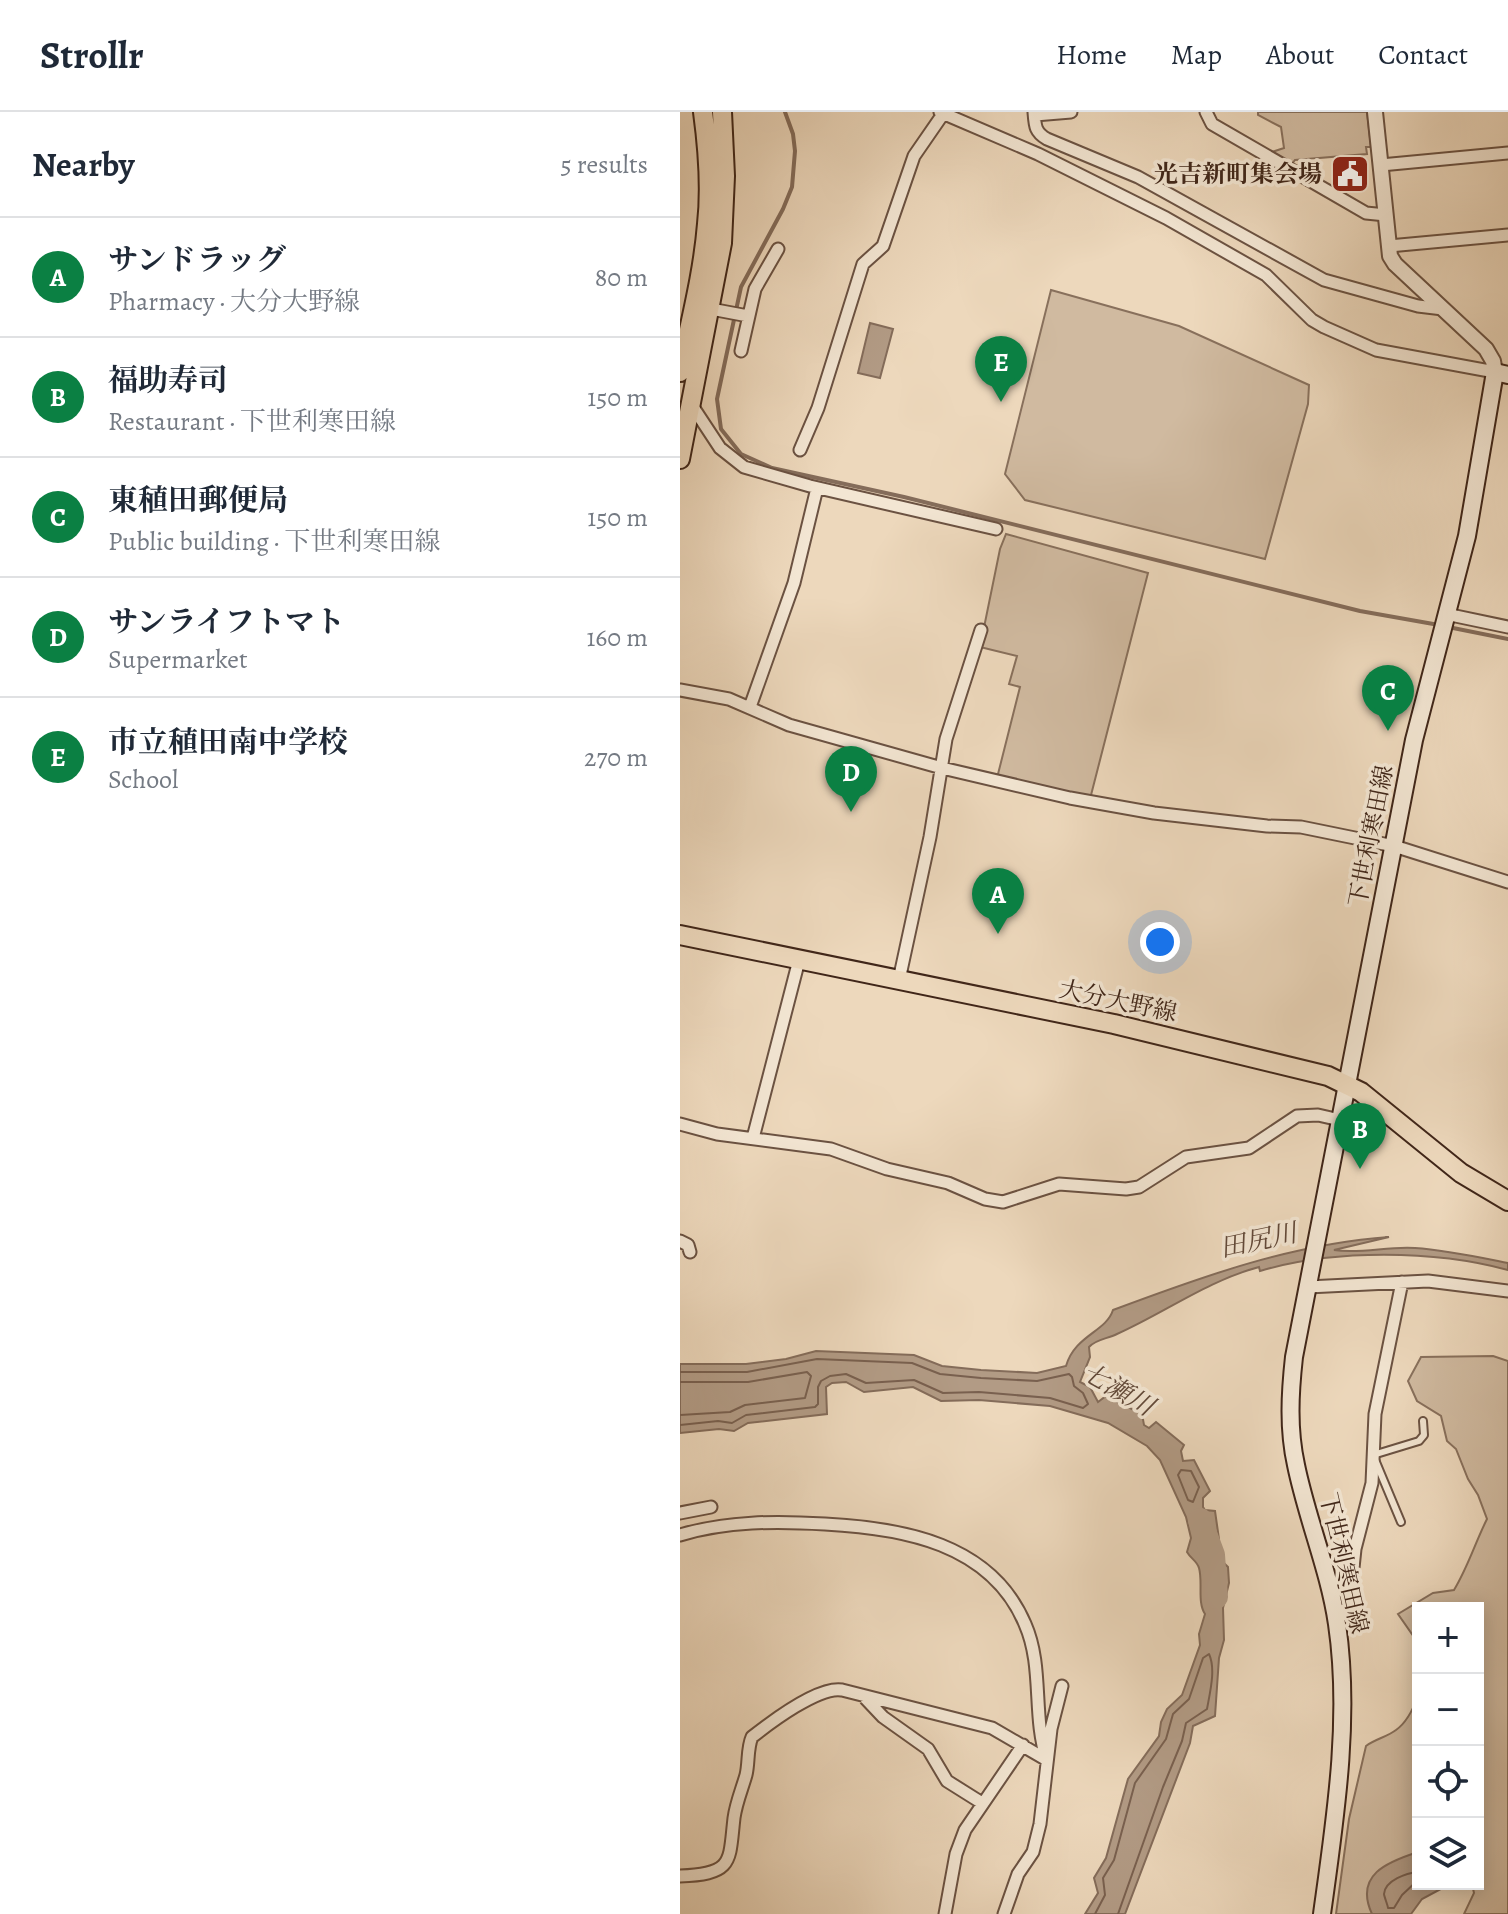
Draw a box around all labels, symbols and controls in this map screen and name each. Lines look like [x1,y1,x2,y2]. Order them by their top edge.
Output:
text: Strollr [40,29,144,81]
text: Home [1056,36,1127,74]
text: Map [1171,36,1222,74]
text: About [1266,36,1334,74]
text: Contact [1378,36,1468,74]
text: Nearby [32,141,135,188]
text: 5 results [560,147,648,182]
public building icon: 光吉新町集会場 [1329,153,1371,195]
place label: 光吉新町集会場 [1154,158,1322,190]
text: サンドラッグ [108,240,286,280]
text: A [50,260,66,295]
text: 80 m [595,260,648,295]
text: Pharmacy · 大分大野線 [108,284,360,319]
pin: E [975,336,1027,402]
text: 福助寿司 [108,360,228,400]
text: B [50,380,66,415]
text: 150 m [587,380,648,415]
text: Restaurant · 下世利寒田線 [108,404,396,439]
text: 東稙田郵便局 [108,480,288,520]
text: C [50,500,66,535]
text: 150 m [587,500,648,535]
text: Public building · 下世利寒田線 [108,524,440,559]
text: サンライフトマト [108,602,345,642]
text: D [49,620,67,655]
text: 160 m [586,620,648,655]
text: Supermarket [108,642,248,677]
pin: C [1362,665,1414,731]
text: 市立稙田南中学校 [108,722,348,762]
text: E [50,740,66,775]
text: 270 m [584,740,648,775]
pin: D [825,746,877,812]
text: School [108,762,178,797]
street label: 下世利寒田線 [1342,762,1400,910]
pin: A [972,868,1024,934]
your location [1140,922,1180,962]
street label: 大分大野線 [1056,973,1180,1029]
pin: B [1334,1103,1386,1169]
water label: 田尻川 [1216,1215,1303,1266]
water label: 七瀬川 [1075,1355,1163,1426]
street label: 下世利寒田線 [1312,1489,1376,1637]
map controls [1412,1602,1484,1890]
button: + [1412,1602,1484,1674]
button: − [1412,1674,1484,1746]
button: locate [1412,1746,1484,1818]
button: layers [1412,1818,1484,1890]

